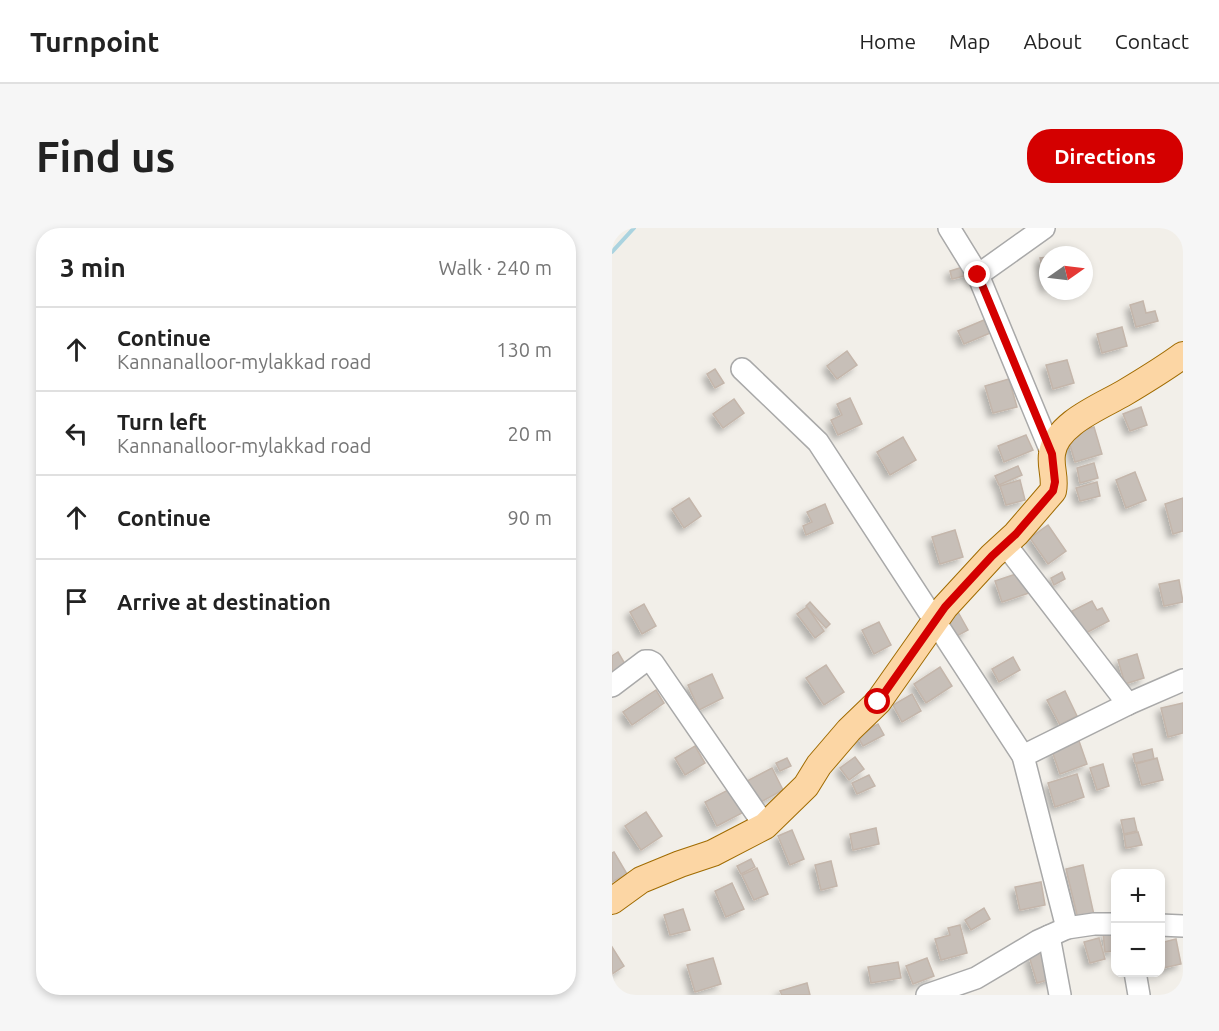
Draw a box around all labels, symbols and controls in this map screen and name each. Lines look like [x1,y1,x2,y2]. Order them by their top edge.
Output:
text: Turnpoint [30,26,159,57]
text: Home [859,29,916,53]
text: Map [949,29,990,53]
text: About [1023,29,1082,53]
text: Contact [1115,29,1189,53]
button: Directions [1027,129,1183,183]
text: Find us [36,133,175,180]
north arrow [1039,246,1093,300]
text: 3 min [60,253,126,282]
text: Walk · 240 m [439,256,552,279]
route end [964,261,990,287]
text: Continue [117,325,211,350]
icon: ahead [60,333,93,366]
text: 130 m [496,338,552,361]
text: Kannanalloor-mylakkad road [117,350,372,373]
text: Turn left [117,409,207,434]
icon: left [60,417,93,450]
text: 20 m [508,422,552,445]
text: Kannanalloor-mylakkad road [117,434,372,457]
icon: ahead [60,501,93,534]
text: Continue [117,505,211,530]
text: 90 m [508,506,552,529]
icon: arrive [60,585,93,618]
text: Arrive at destination [117,589,331,614]
route start [864,688,890,714]
map controls [1111,869,1165,977]
button: + [1111,869,1165,923]
button: − [1111,923,1165,977]

